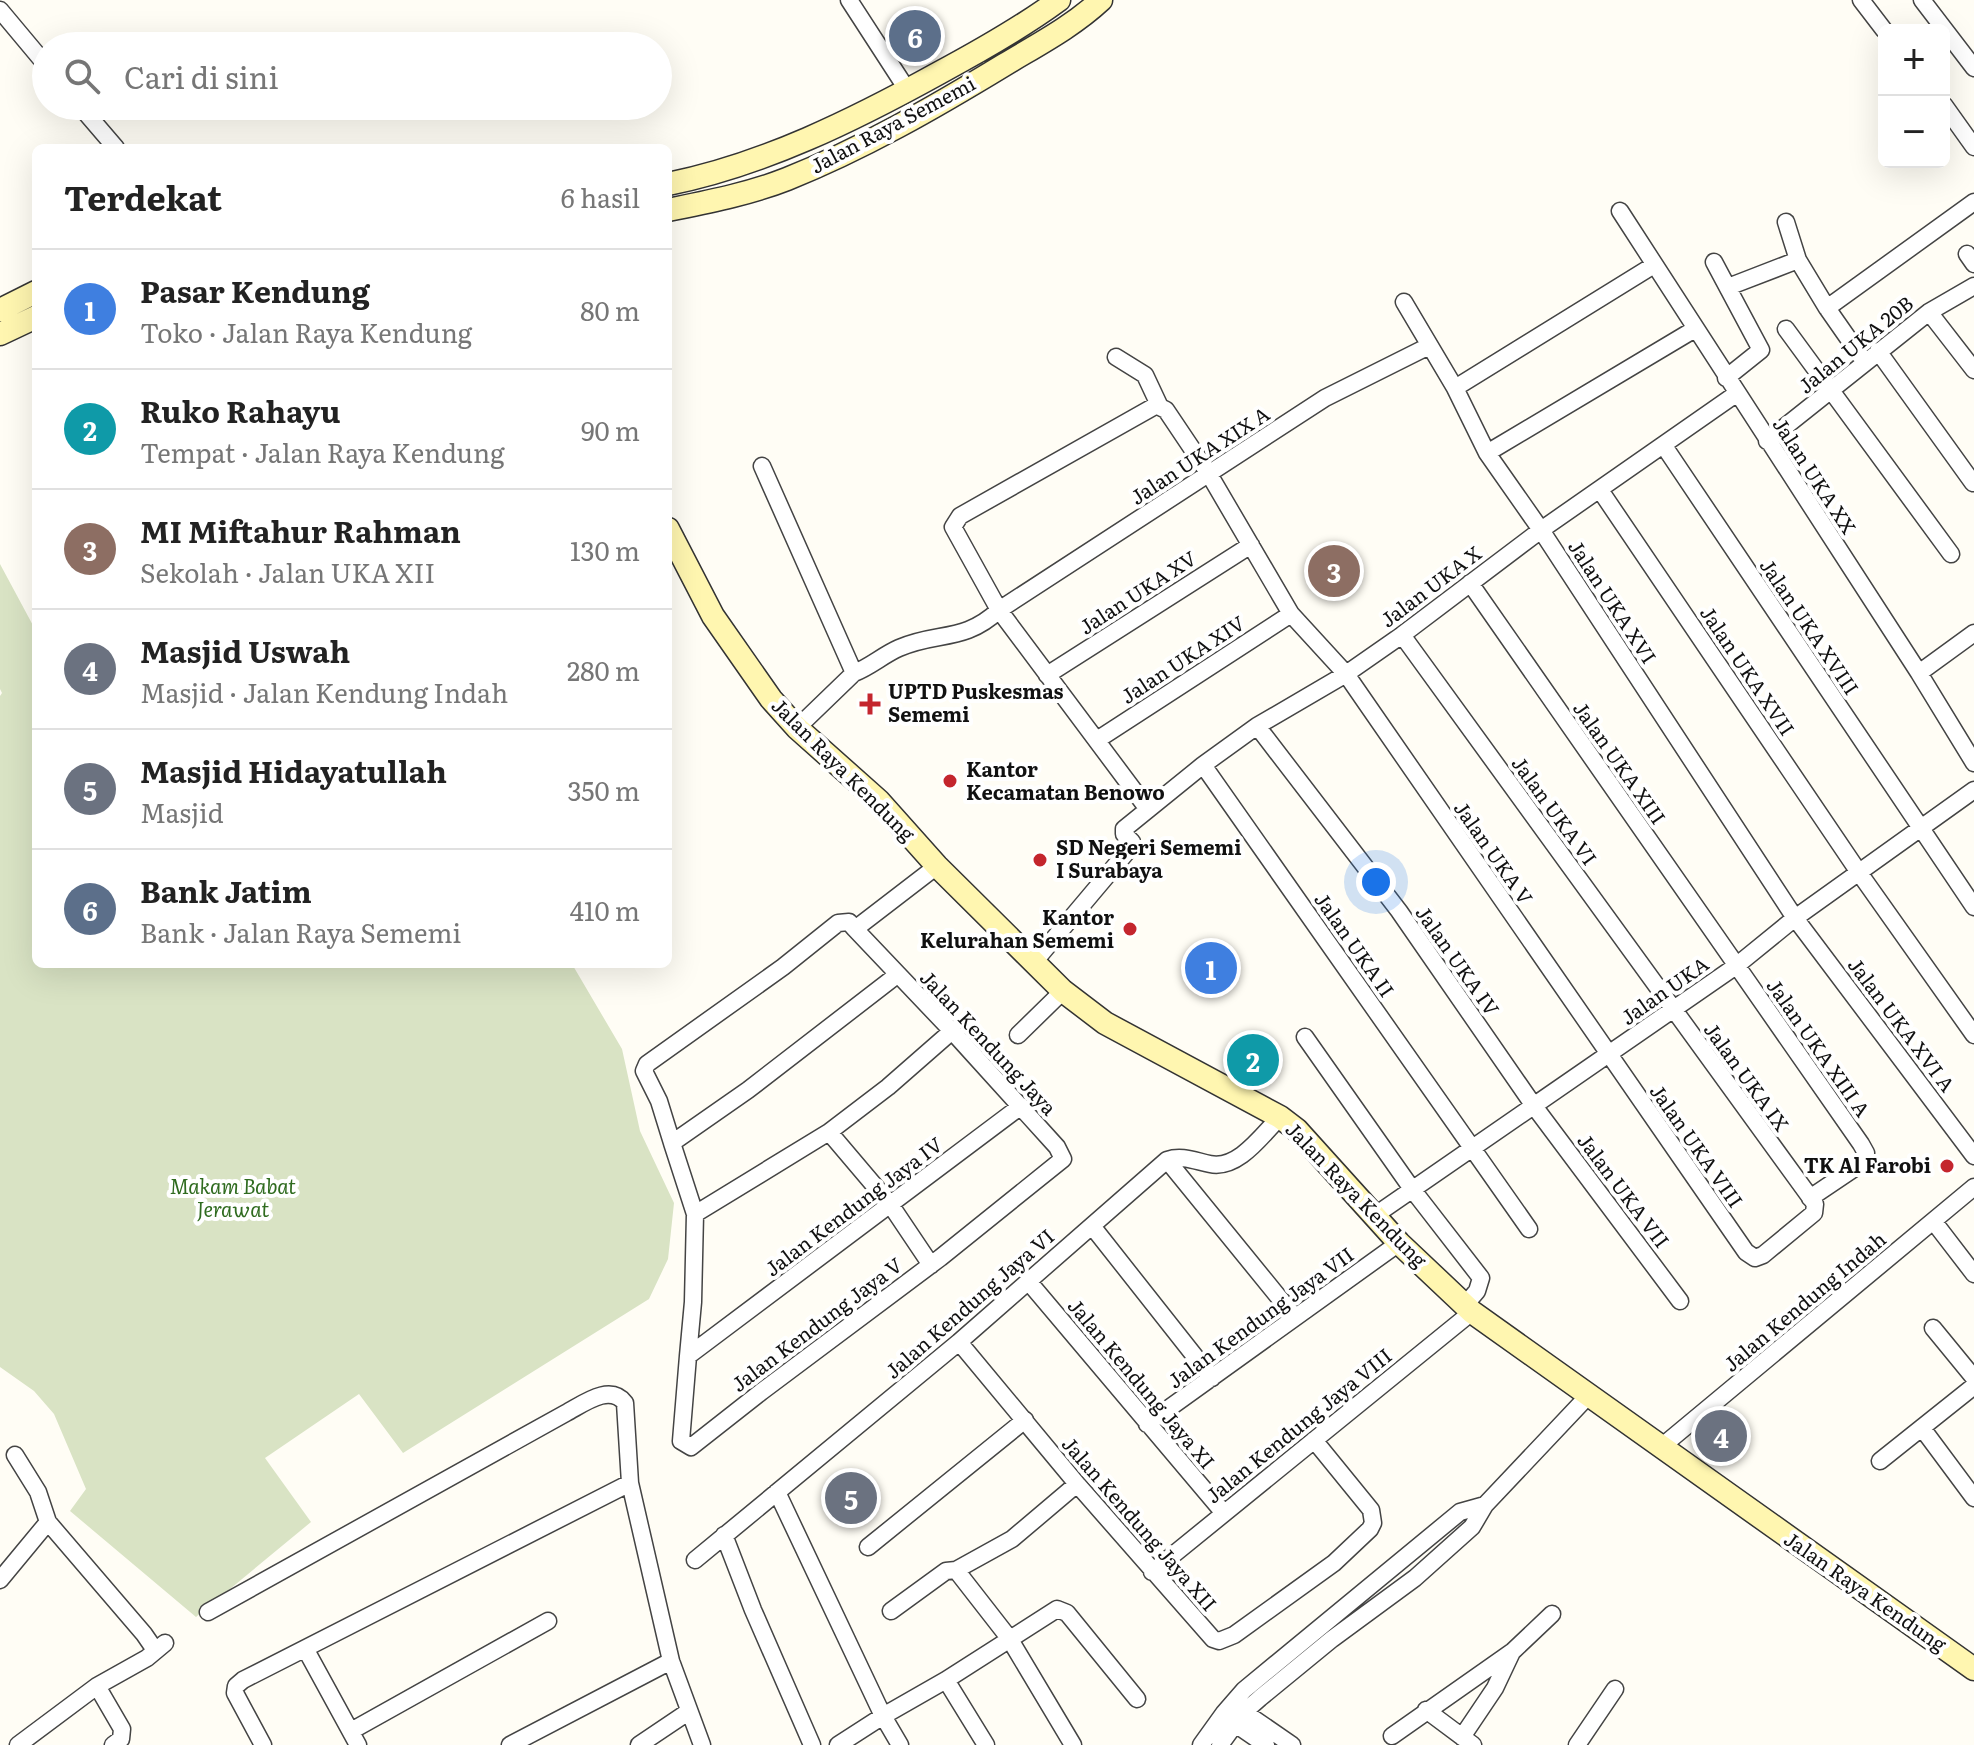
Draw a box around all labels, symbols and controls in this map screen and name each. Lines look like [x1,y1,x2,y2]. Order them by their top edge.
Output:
pin: 6 [889,6,941,66]
map controls [1878,24,1950,168]
button: + [1878,24,1950,96]
search box [32,32,672,120]
icon: search [60,54,104,98]
text: Cari di sini [124,54,278,98]
street label: Jalan Raya Sememi [804,67,980,179]
button: − [1878,96,1950,168]
text: Terdekat [64,171,222,221]
text: 6 hasil [561,177,640,216]
text: Pasar Kendung [140,268,370,312]
street label: Jalan UKA 20B [1791,288,1919,399]
text: 1 [85,290,95,329]
text: 80 m [580,290,640,329]
text: Toko · Jalan Raya Kendung [140,312,472,351]
text: Ruko Rahayu [140,388,341,432]
street label: Jalan UKA XIX A [1123,398,1275,511]
text: 2 [83,410,97,449]
text: 90 m [581,410,640,449]
street label: Jalan UKA XX [1767,411,1865,539]
text: Tempat · Jalan Raya Kendung [140,432,505,471]
text: MI Miftahur Rahman [140,508,461,552]
text: 3 [83,530,97,569]
text: 130 m [570,530,640,569]
street label: Jalan UKA XVI [1562,533,1665,669]
street label: Jalan UKA X [1373,537,1487,633]
pin: 3 [1308,541,1360,601]
street label: Jalan UKA XV [1072,542,1202,641]
text: Sekolah · Jalan UKA XII [140,552,435,591]
street label: Jalan UKA XVIII [1754,552,1868,700]
street label: Jalan UKA XVII [1694,599,1803,741]
street label: Jalan UKA XIV [1114,607,1250,710]
text: Masjid Uswah [140,628,350,672]
text: 4 [82,650,98,689]
text: 280 m [567,650,640,689]
text: Masjid · Jalan Kendung Indah [140,672,508,711]
place label: UPTD Puskesmas Sememi [888,675,1064,728]
street label: Jalan Raya Kendung [766,690,924,848]
marker: UPTD Puskesmas Sememi [859,693,881,715]
street label: Jalan UKA XIII [1567,694,1674,830]
text: Masjid Hidayatullah [140,748,447,792]
street label: Jalan UKA VI [1506,749,1606,871]
place label: Kantor Kecamatan Benowo [966,753,1165,806]
text: 5 [83,770,97,809]
text: 350 m [567,770,640,809]
marker: Kantor Kecamatan Benowo [941,772,959,790]
text: Masjid [140,792,224,831]
street label: Jalan UKA V [1448,794,1542,910]
place label: SD Negeri Sememi I Surabaya [1056,831,1242,884]
marker: SD Negeri Sememi I Surabaya [1031,851,1049,869]
your location [1356,862,1396,902]
text: Bank Jatim [140,868,312,912]
street label: Jalan UKA II [1308,885,1403,1002]
text: 6 [82,890,98,929]
text: 410 m [570,890,640,929]
street label: Jalan UKA IV [1409,899,1508,1021]
place label: Kantor Kelurahan Sememi [920,901,1114,954]
text: Bank · Jalan Raya Sememi [140,912,461,951]
marker: Kantor Kelurahan Sememi [1121,920,1139,938]
pin: 1 [1185,938,1237,998]
street label: Jalan UKA [1614,948,1714,1031]
street label: Jalan UKA XVI A [1842,950,1963,1098]
street label: Jalan Kendung Jaya [914,962,1065,1121]
street label: Jalan UKA XIII A [1761,971,1879,1122]
street label: Jalan UKA IX [1698,1015,1797,1136]
pin: 2 [1227,1030,1279,1090]
street label: Jalan UKA VIII [1644,1077,1751,1213]
street label: Jalan Raya Kendung [1280,1114,1436,1274]
street label: Jalan UKA VII [1571,1126,1678,1253]
street label: Jalan Kendung Jaya IV [758,1128,948,1282]
place label: TK Al Farobi [1804,1149,1931,1179]
marker: TK Al Farobi [1938,1157,1956,1175]
park label: Makam Babat Jerawat [170,1170,296,1223]
street label: Jalan Kendung Jaya VI [877,1220,1060,1385]
street label: Jalan Kendung Indah [1716,1223,1892,1378]
street label: Jalan Kendung Jaya VII [1160,1238,1359,1394]
street label: Jalan Kendung Jaya V [724,1249,908,1398]
street label: Jalan Kendung Jaya XI [1062,1291,1223,1475]
street label: Jalan Kendung Jaya VIII [1198,1340,1397,1509]
pin: 4 [1695,1406,1747,1466]
street label: Jalan Kendung Jaya XII [1056,1429,1225,1617]
pin: 5 [825,1468,877,1528]
street label: Jalan Raya Kendung [1779,1523,1954,1658]

